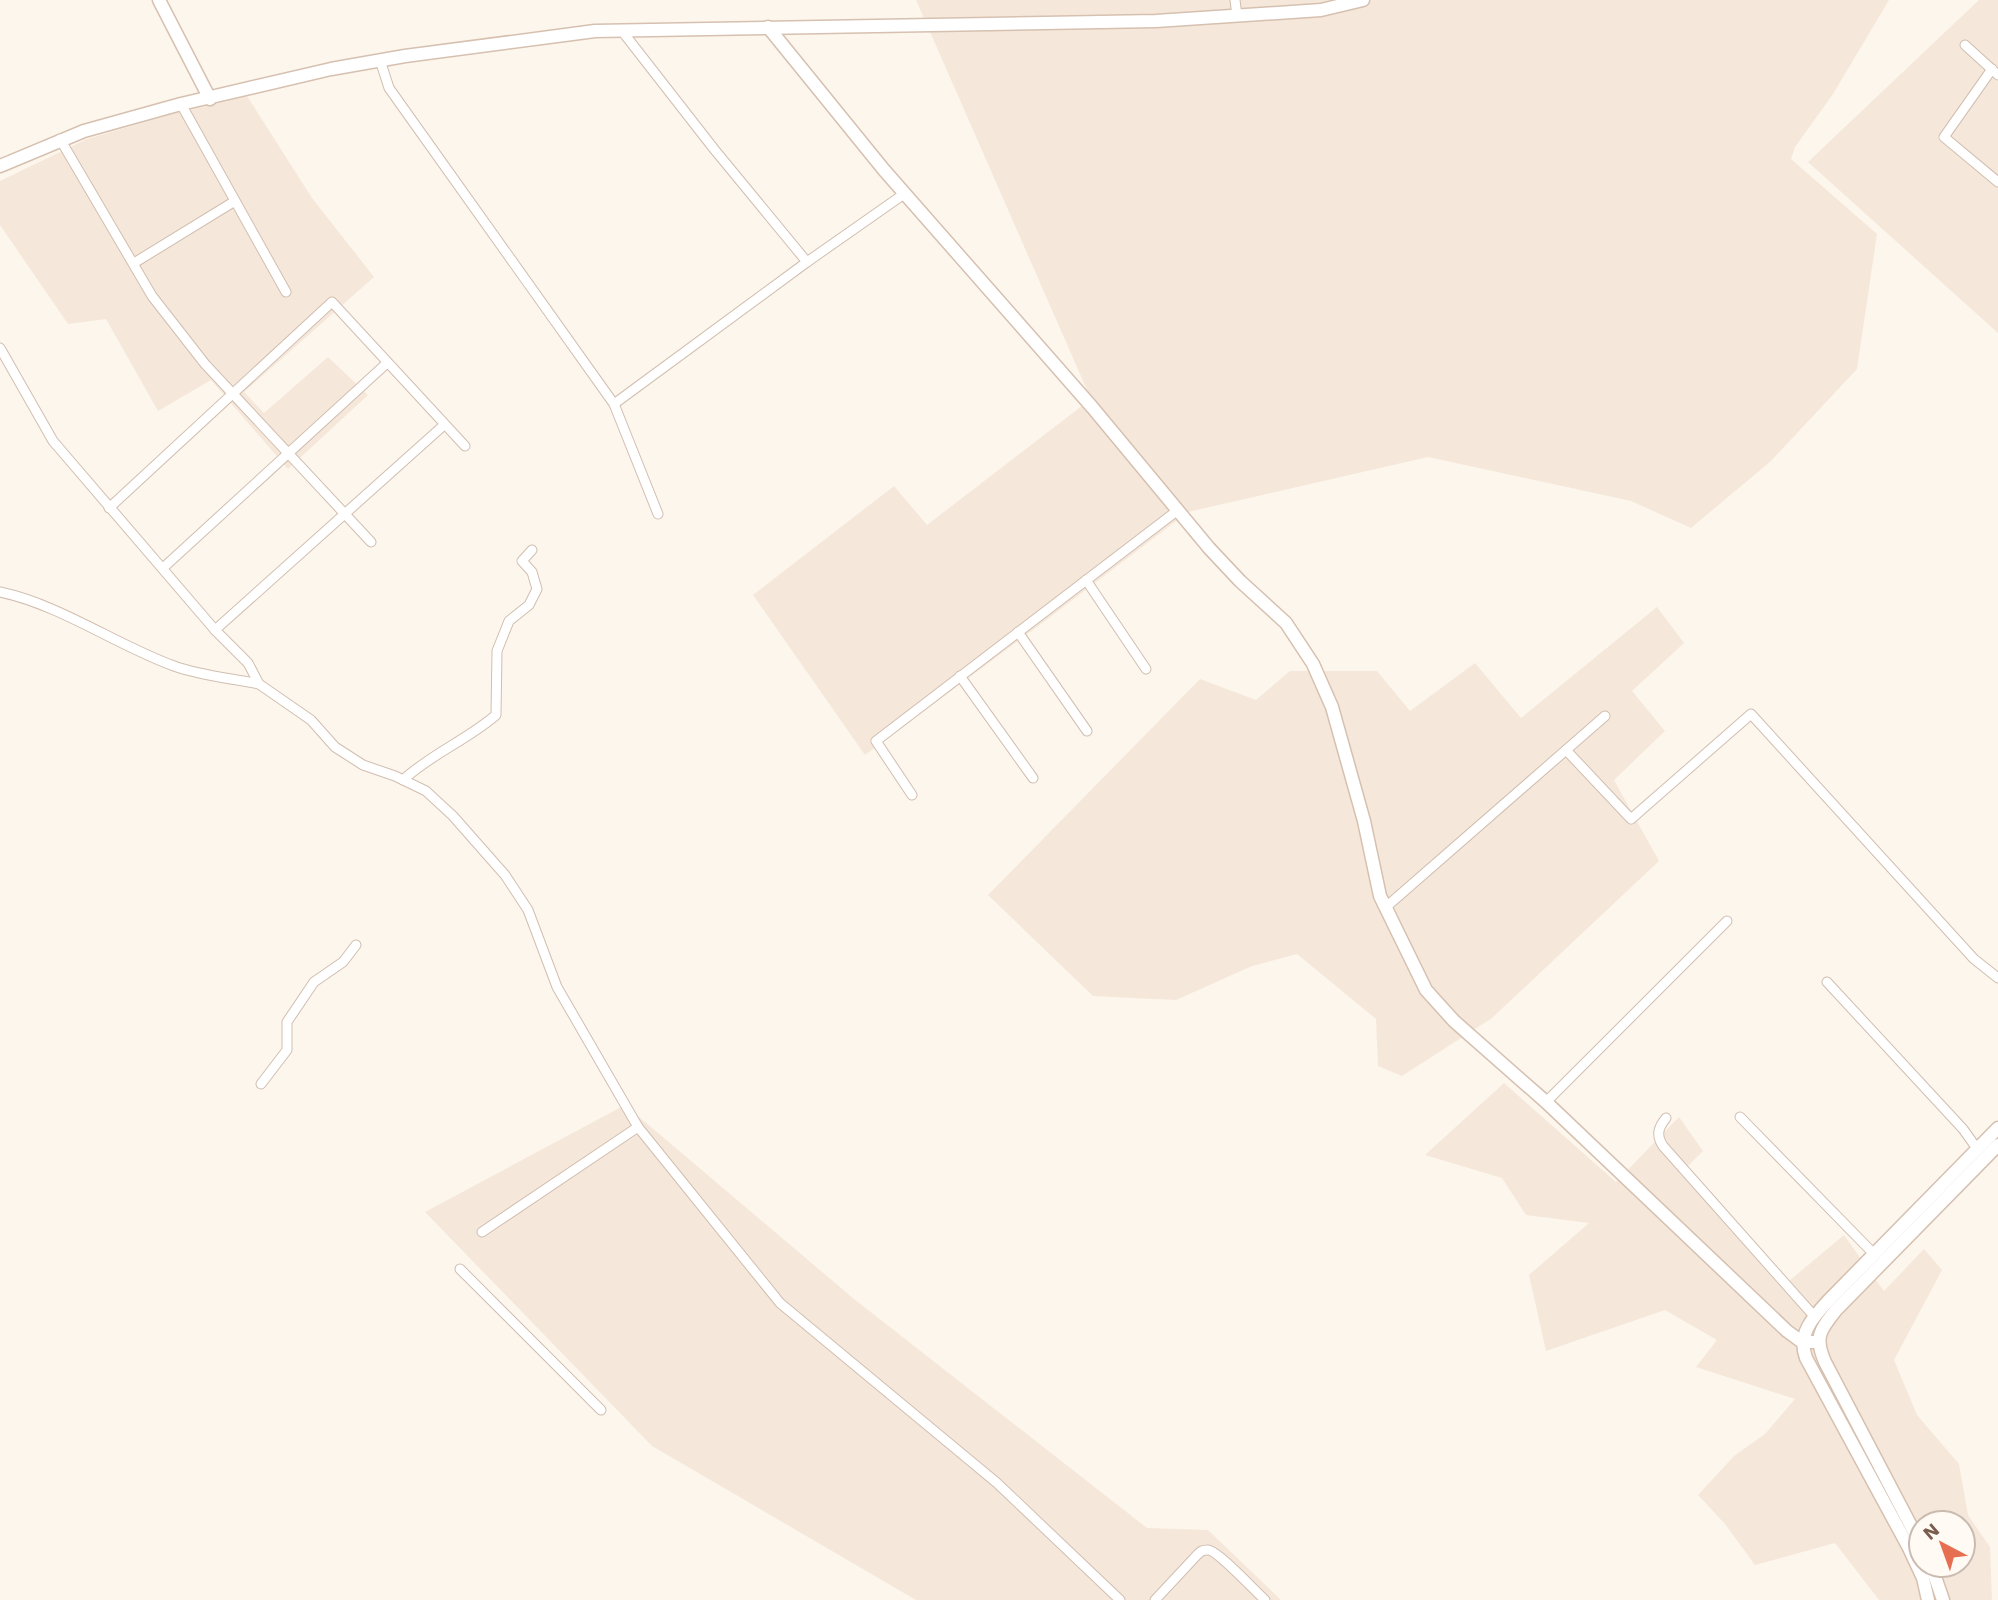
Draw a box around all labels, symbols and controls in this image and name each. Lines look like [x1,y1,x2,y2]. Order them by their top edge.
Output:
north arrow [1907,1509,1977,1579]
text: N [1918,1518,1944,1545]

